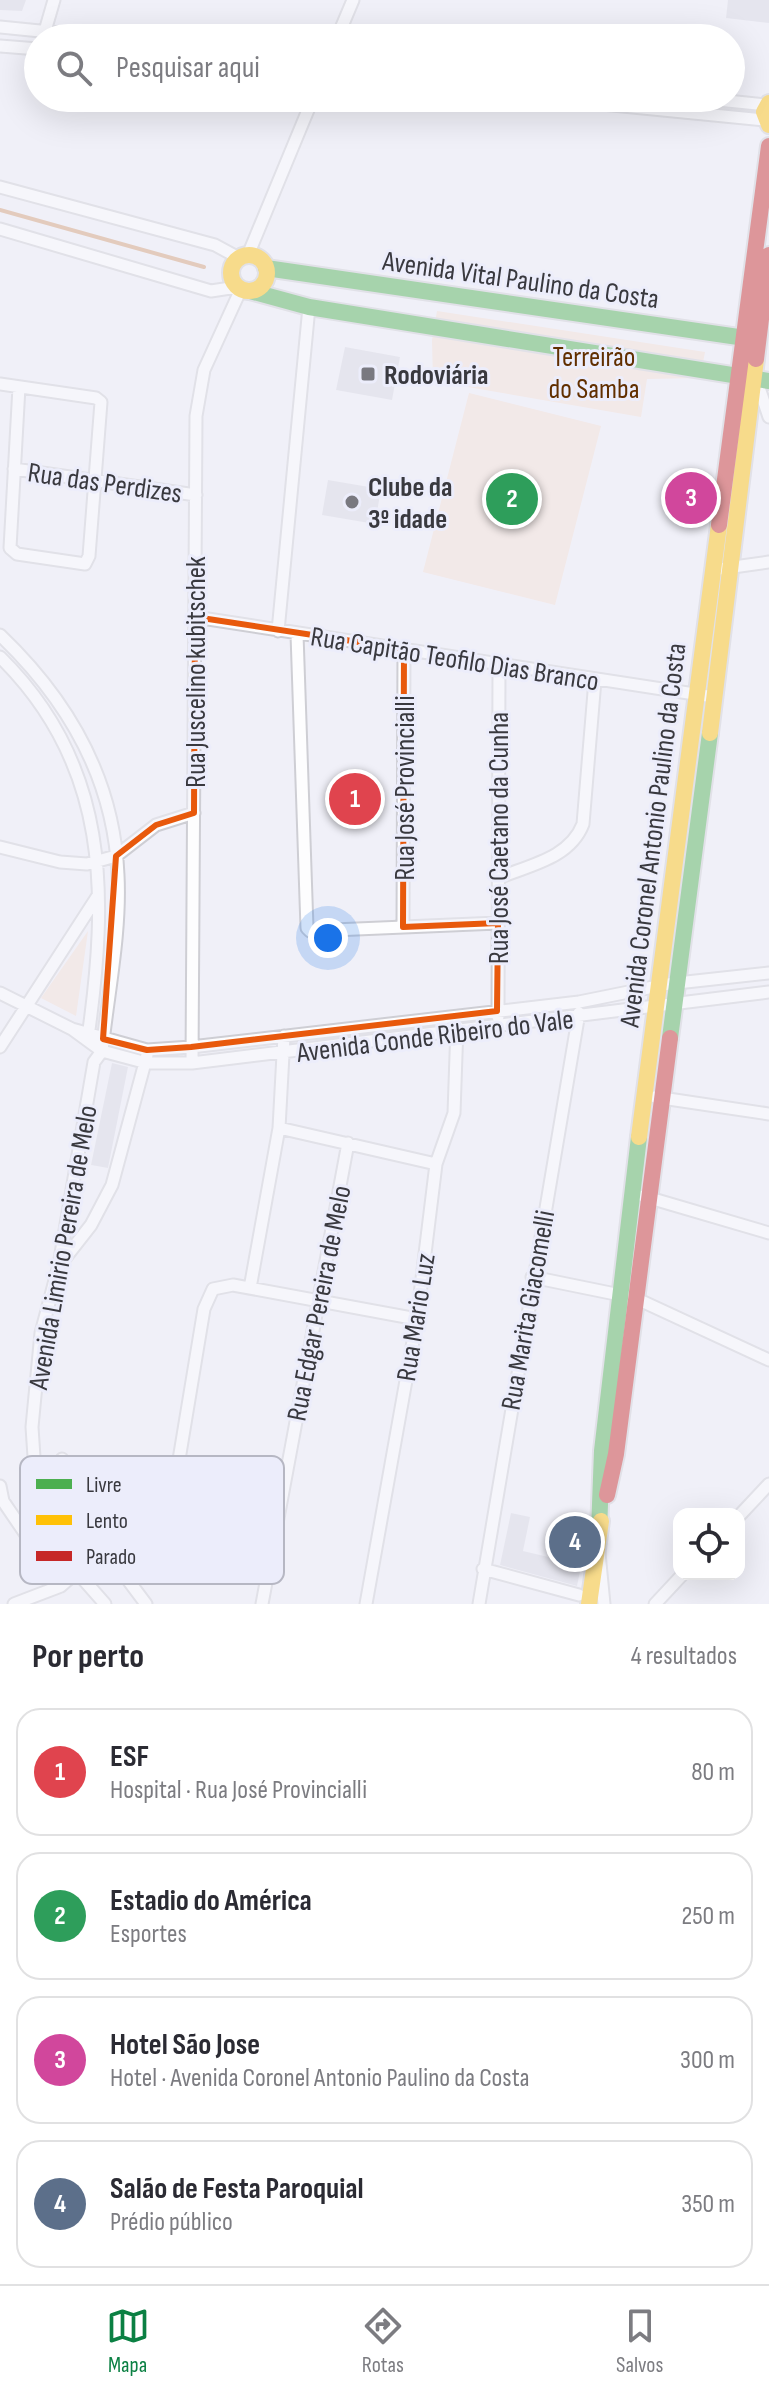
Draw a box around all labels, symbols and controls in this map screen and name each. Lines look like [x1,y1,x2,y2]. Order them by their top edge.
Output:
search box [24,24,745,112]
icon: search [52,46,96,90]
text: Pesquisar aqui [116,50,260,86]
street label: Avenida Vital Paulino da Costa [380,245,661,316]
park label: Terreirão do Samba [549,341,639,406]
place label: Rodoviária [384,359,488,392]
marker: Rodoviária [359,365,377,383]
street label: Rua das Perdizes [26,456,184,511]
pin: 3 [665,468,717,528]
pin: 2 [486,469,538,529]
place label: Clube da 3º idade [368,471,452,536]
marker: Clube da 3º idade [343,493,361,511]
street label: Rua Juscelino kubitschek [180,556,213,788]
street label: Rua Capitão Teofilo Dias Branco [308,620,601,699]
street label: Avenida Coronel Antonio Paulino da Costa [613,641,693,1030]
street label: Rua José Provincialli [389,695,422,881]
street label: Rua José Caetano da Cunha [483,712,516,964]
pin: 1 [329,769,381,829]
your location [308,918,348,958]
street label: Avenida Conde Ribeiro do Vale [294,1003,575,1070]
street label: Avenida Limirio Pereira de Melo [22,1103,105,1393]
street label: Rua Edgar Pereira de Melo [280,1183,358,1424]
street label: Rua Marita Giacomelli [495,1208,562,1413]
street label: Rua Mario Luz [390,1251,443,1383]
legend [20,1456,284,1584]
text: Livre [86,1472,122,1499]
text: Lento [86,1508,128,1535]
map controls [673,1508,745,1580]
button: locate [673,1508,745,1580]
pin: 4 [549,1512,601,1572]
text: Parado [86,1544,136,1571]
text: Por perto [32,1636,144,1677]
text: 4 resultados [631,1641,737,1672]
text: ESF [110,1739,149,1775]
text: 1 [55,1757,65,1788]
text: 80 m [691,1757,735,1788]
text: Hospital · Rua José Provincialli [110,1775,367,1806]
text: Estadio do América [110,1883,312,1919]
text: 2 [54,1901,66,1932]
text: 250 m [681,1901,735,1932]
text: Esportes [110,1919,187,1950]
text: Hotel São Jose [110,2027,260,2063]
text: 3 [54,2045,66,2076]
text: 300 m [680,2045,735,2076]
text: Hotel · Avenida Coronel Antonio Paulino da Costa [110,2063,529,2094]
text: Salão de Festa Paroquial [110,2171,364,2207]
text: 4 [54,2189,66,2220]
text: 350 m [681,2189,735,2220]
text: Prédio público [110,2207,233,2238]
tab: Mapa [106,2304,150,2379]
tab: Rotas [361,2304,405,2379]
tab: Salvos [616,2304,663,2379]

